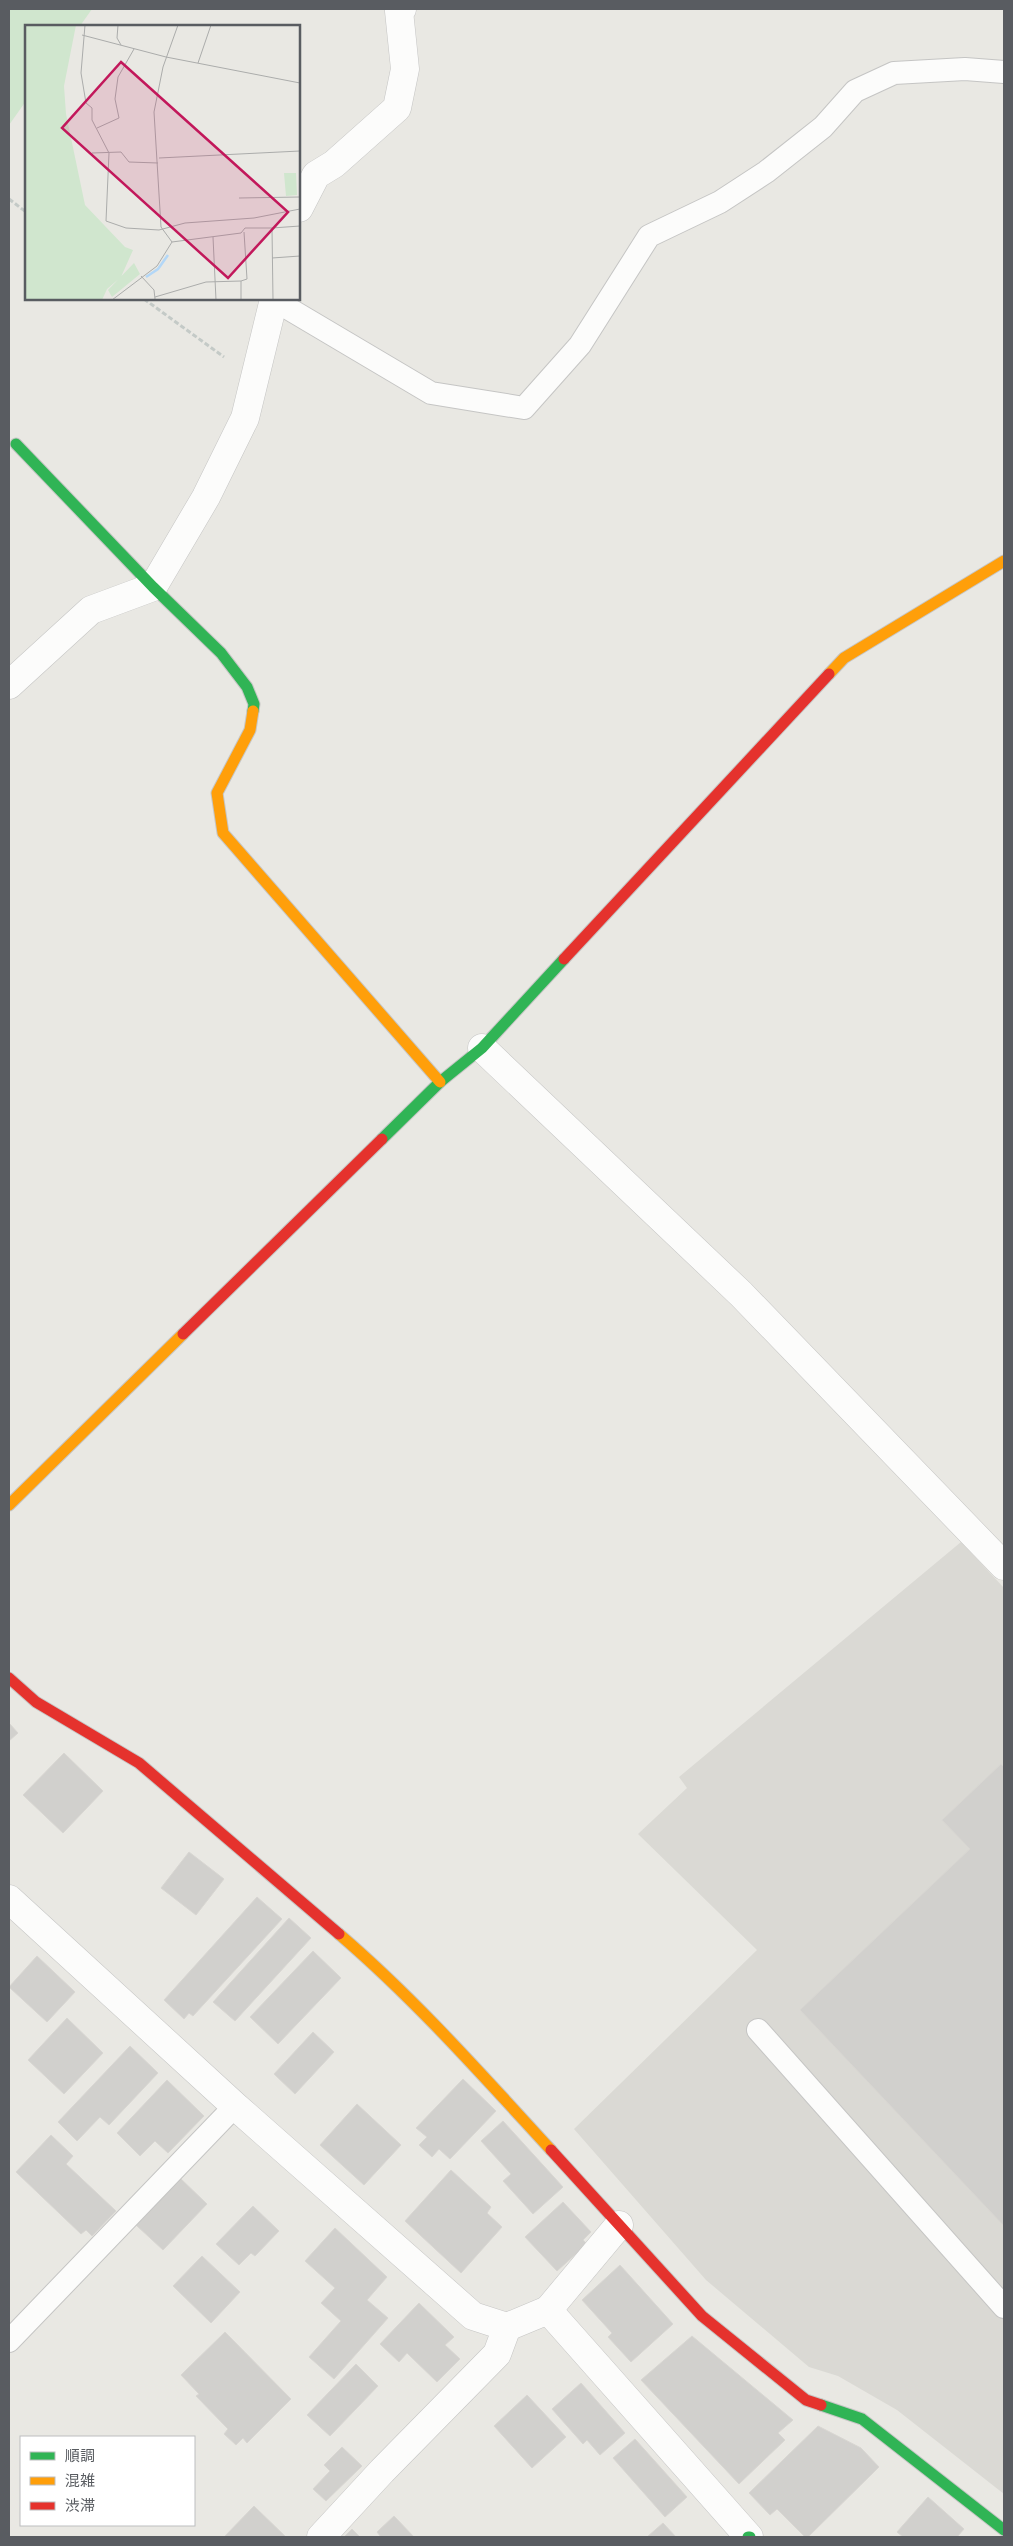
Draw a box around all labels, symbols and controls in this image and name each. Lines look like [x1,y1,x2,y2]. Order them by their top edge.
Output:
inset map [25,25,300,300]
legend [20,2436,195,2526]
text: 順調 [65,2447,95,2464]
text: 混雑 [65,2472,95,2489]
text: 渋滞 [65,2497,95,2514]

